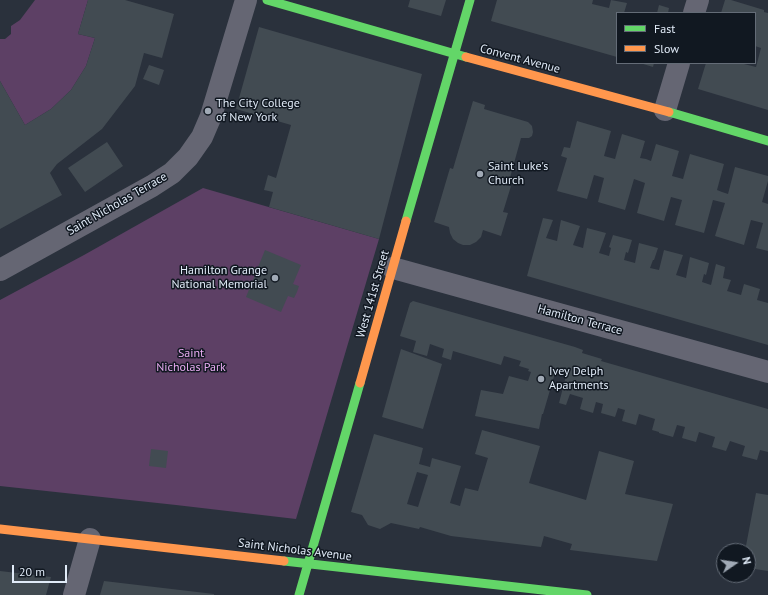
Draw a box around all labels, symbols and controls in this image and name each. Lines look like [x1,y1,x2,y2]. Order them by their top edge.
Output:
legend [616,12,756,64]
text: Fast [654,21,675,36]
street label: Convent Avenue [478,41,562,77]
text: Slow [654,41,679,56]
place label: The City College of New York [216,97,300,125]
marker: The City College of New York [203,106,213,116]
place label: Saint Luke's Church [488,160,548,188]
street label: Saint Nicholas Terrace [64,169,170,239]
marker: Saint Luke's Church [475,169,485,179]
street label: West 141st Street [354,249,392,339]
place label: Hamilton Grange National Memorial [172,264,267,292]
marker: Hamilton Grange National Memorial [270,273,280,283]
street label: Hamilton Terrace [536,302,624,338]
park label: Saint Nicholas Park [156,347,226,375]
place label: Ivey Delph Apartments [549,365,608,393]
marker: Ivey Delph Apartments [536,374,546,384]
street label: Saint Nicholas Avenue [237,536,353,564]
north arrow [716,543,756,583]
text: N [739,555,754,566]
scale bar [14,557,69,583]
text: 20 m [19,564,45,579]

